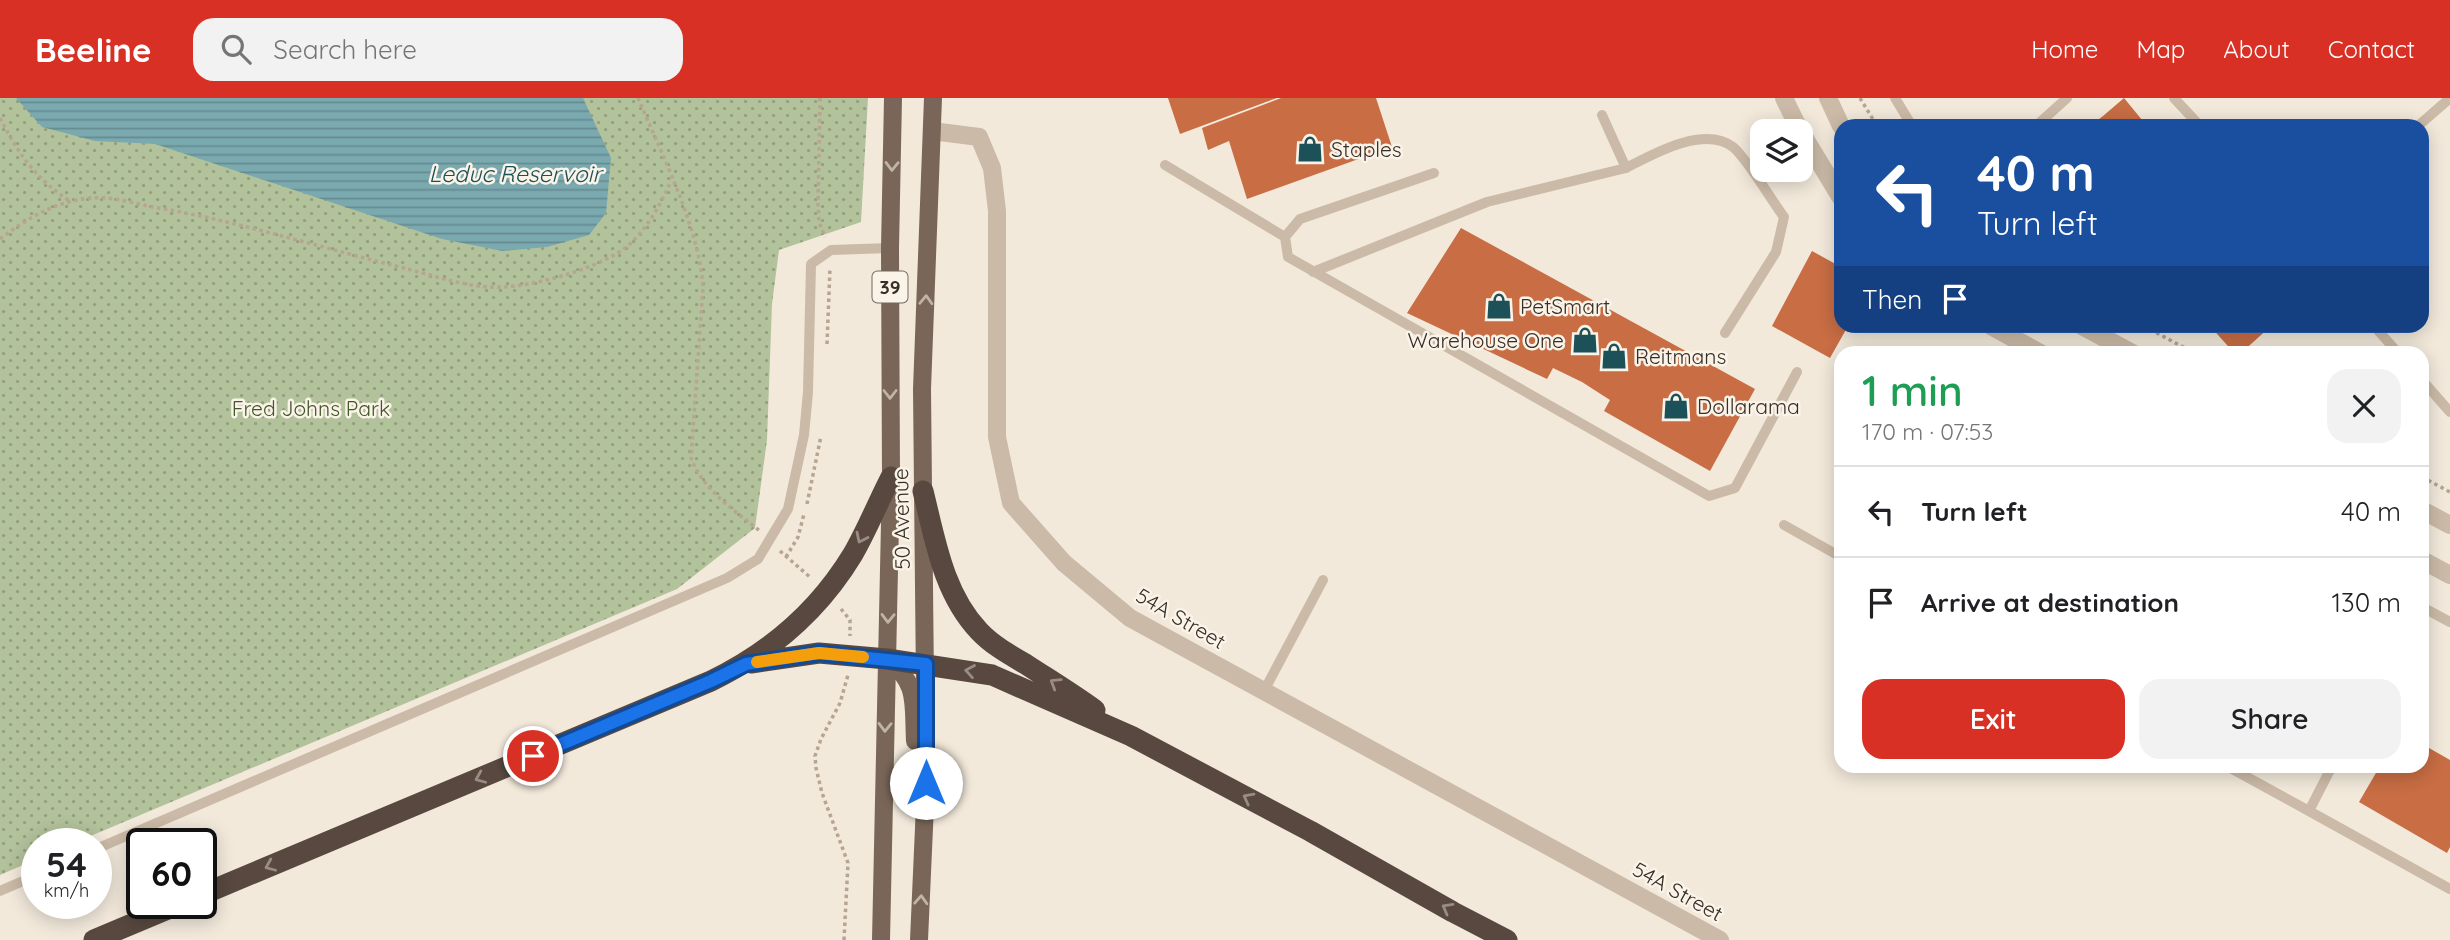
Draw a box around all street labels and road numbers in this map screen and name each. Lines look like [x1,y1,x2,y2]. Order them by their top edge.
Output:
road number: 39 [872,272,908,302]
street label: 50 Avenue [887,468,915,570]
street label: 54A Street [1132,582,1230,654]
street label: 54A Street [1628,856,1728,926]

